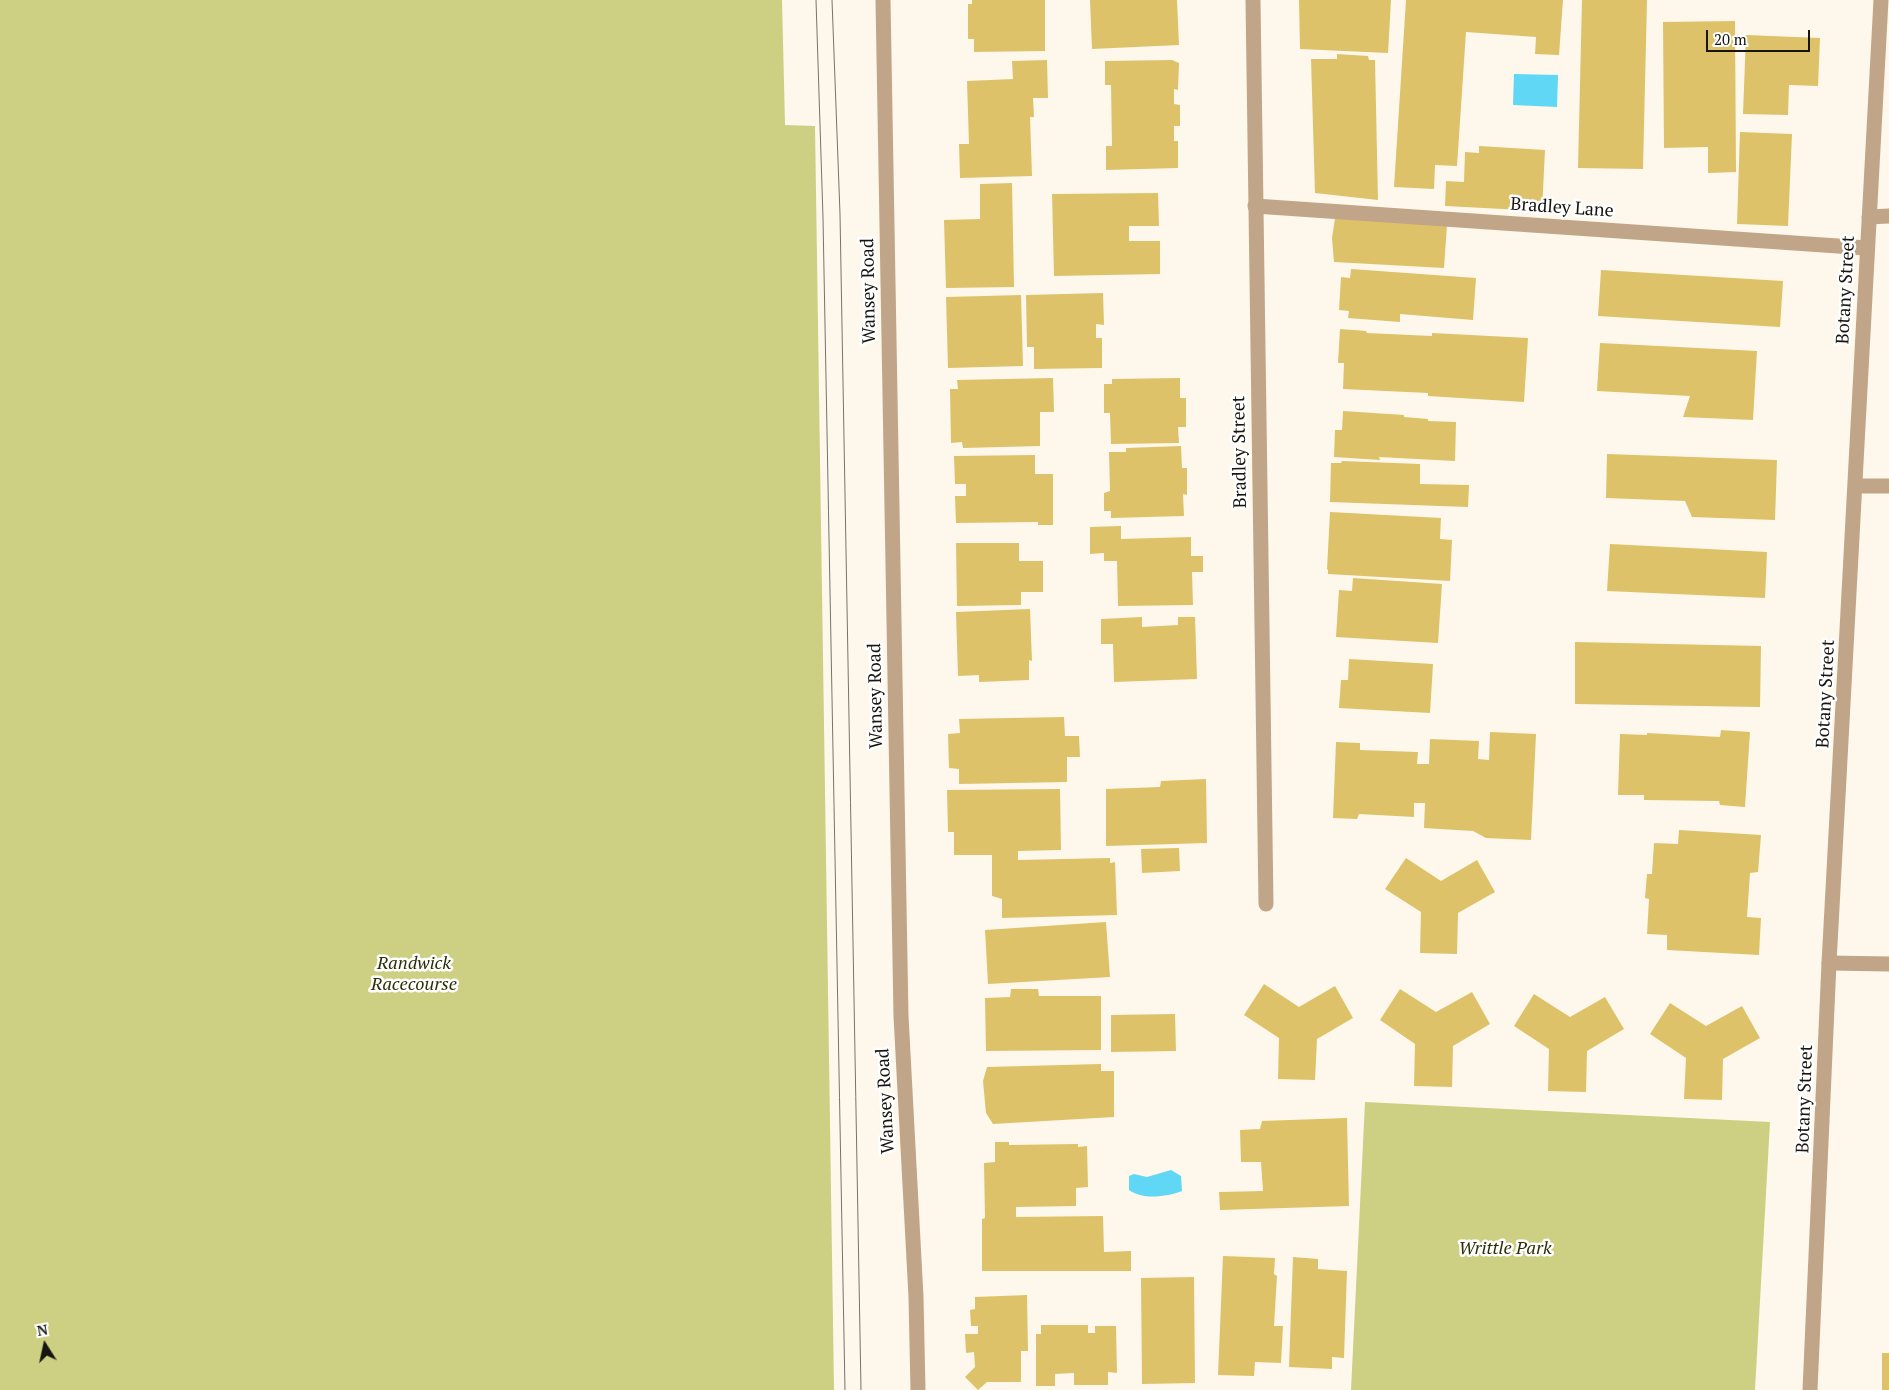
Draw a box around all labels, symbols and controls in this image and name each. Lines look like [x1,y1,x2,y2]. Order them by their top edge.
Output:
scale bar [1709,20,1813,52]
text: 20 m [1714,29,1747,49]
street label: Bradley Lane [1510,194,1614,222]
street label: Botany Street [1832,235,1860,345]
street label: Wansey Road [857,238,881,344]
street label: Bradley Street [1228,395,1252,509]
street label: Botany Street [1812,639,1840,749]
street label: Wansey Road [864,643,888,749]
park label: Randwick Racecourse [371,953,457,996]
street label: Botany Street [1792,1044,1818,1154]
street label: Wansey Road [872,1048,900,1154]
park label: Writtle Park [1458,1238,1552,1260]
text: N [35,1319,49,1340]
north arrow [20,1320,70,1370]

